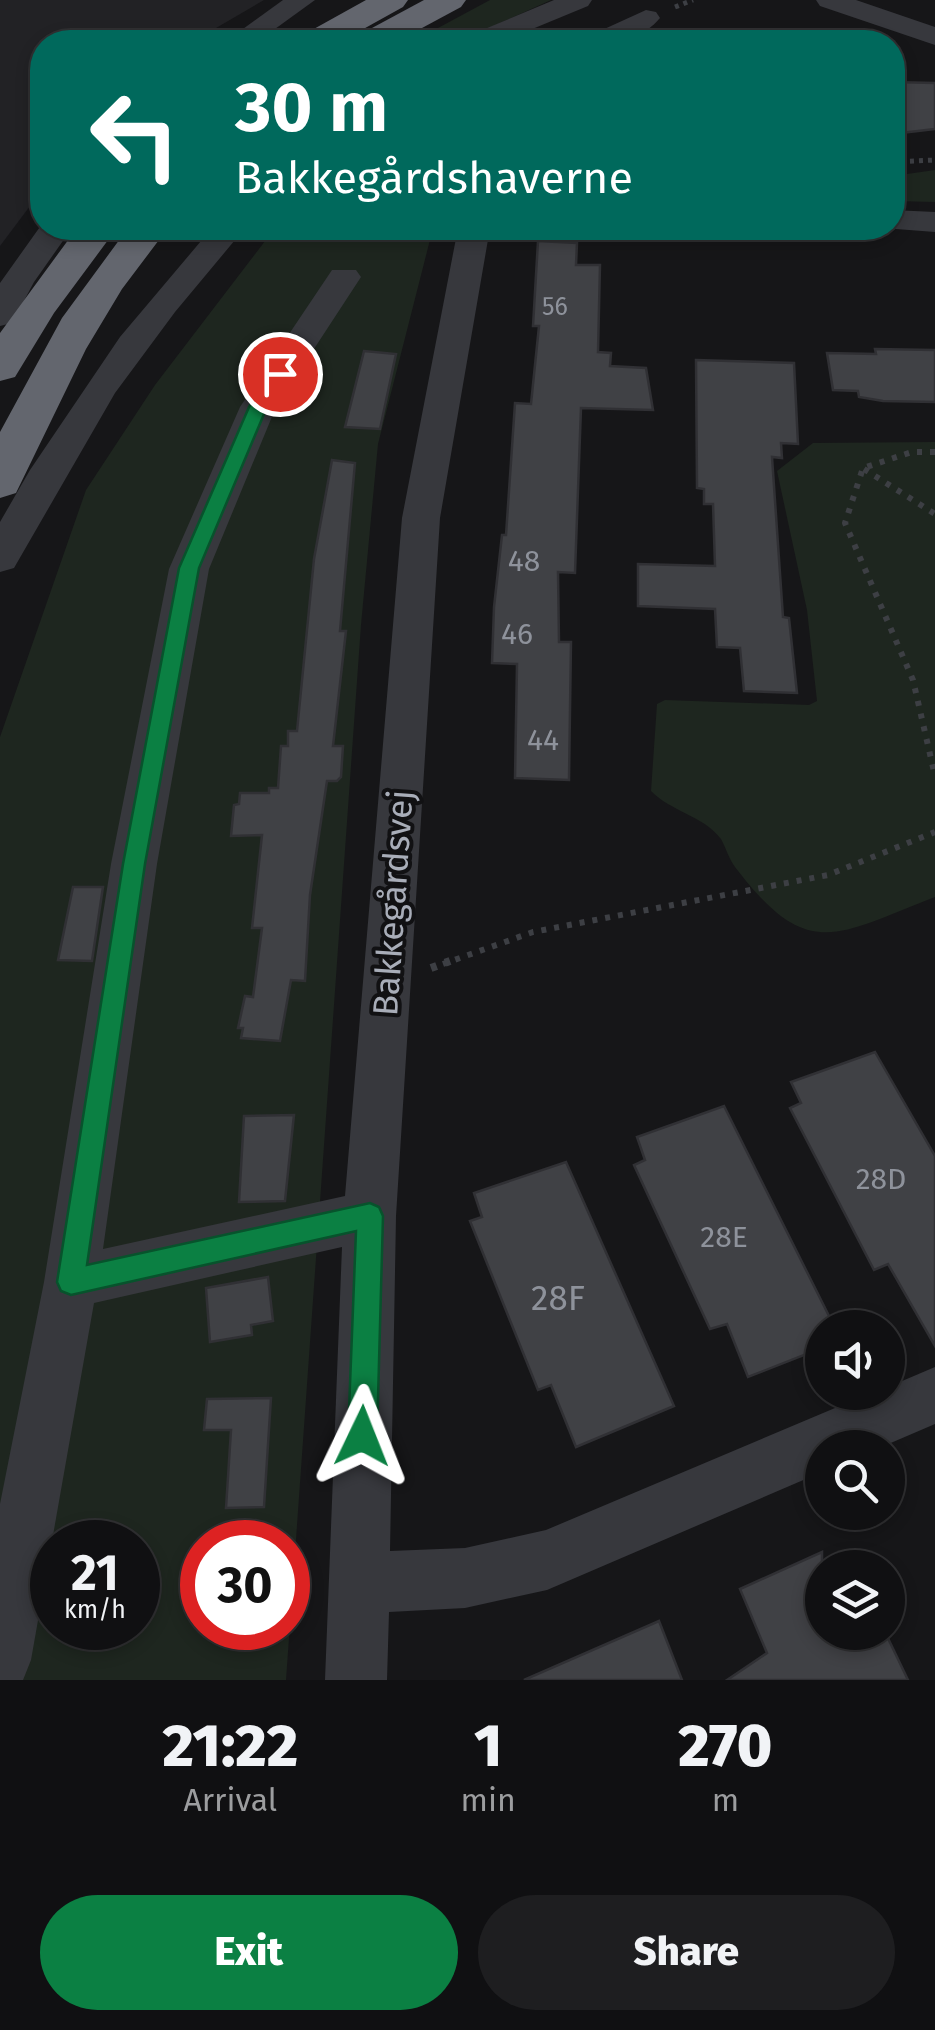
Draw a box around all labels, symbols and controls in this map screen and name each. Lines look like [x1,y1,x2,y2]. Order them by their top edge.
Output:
text: 30 m [235,66,388,150]
icon: left [70,70,200,200]
text: Bakkegårdshaverne [235,151,633,205]
house number: 56 [542,292,568,322]
pin [238,332,323,417]
icon: arrive [253,347,308,402]
house number: 48 [508,543,540,579]
house number: 46 [501,616,533,652]
house number: 44 [527,722,559,758]
street label: Bakkegårdsvej [364,789,422,1017]
house number: 28D [856,1161,906,1197]
house number: 28E [700,1219,748,1255]
house number: 28F [531,1277,585,1319]
map controls [805,1310,905,1650]
button: sound [805,1310,905,1410]
position arrow [310,1384,414,1488]
button: search [805,1430,905,1530]
speed limit sign: 30 [180,1520,310,1650]
text: 21 [71,1543,119,1603]
button: layers [805,1550,905,1650]
text: km/h [64,1595,126,1625]
text: 21:22 [162,1710,298,1782]
text: 1 [474,1710,502,1782]
text: 270 [678,1710,773,1782]
text: Arrival [183,1781,277,1819]
text: min [461,1781,516,1819]
text: m [712,1781,739,1819]
button: Exit [40,1895,458,2010]
button: Share [478,1895,895,2010]

